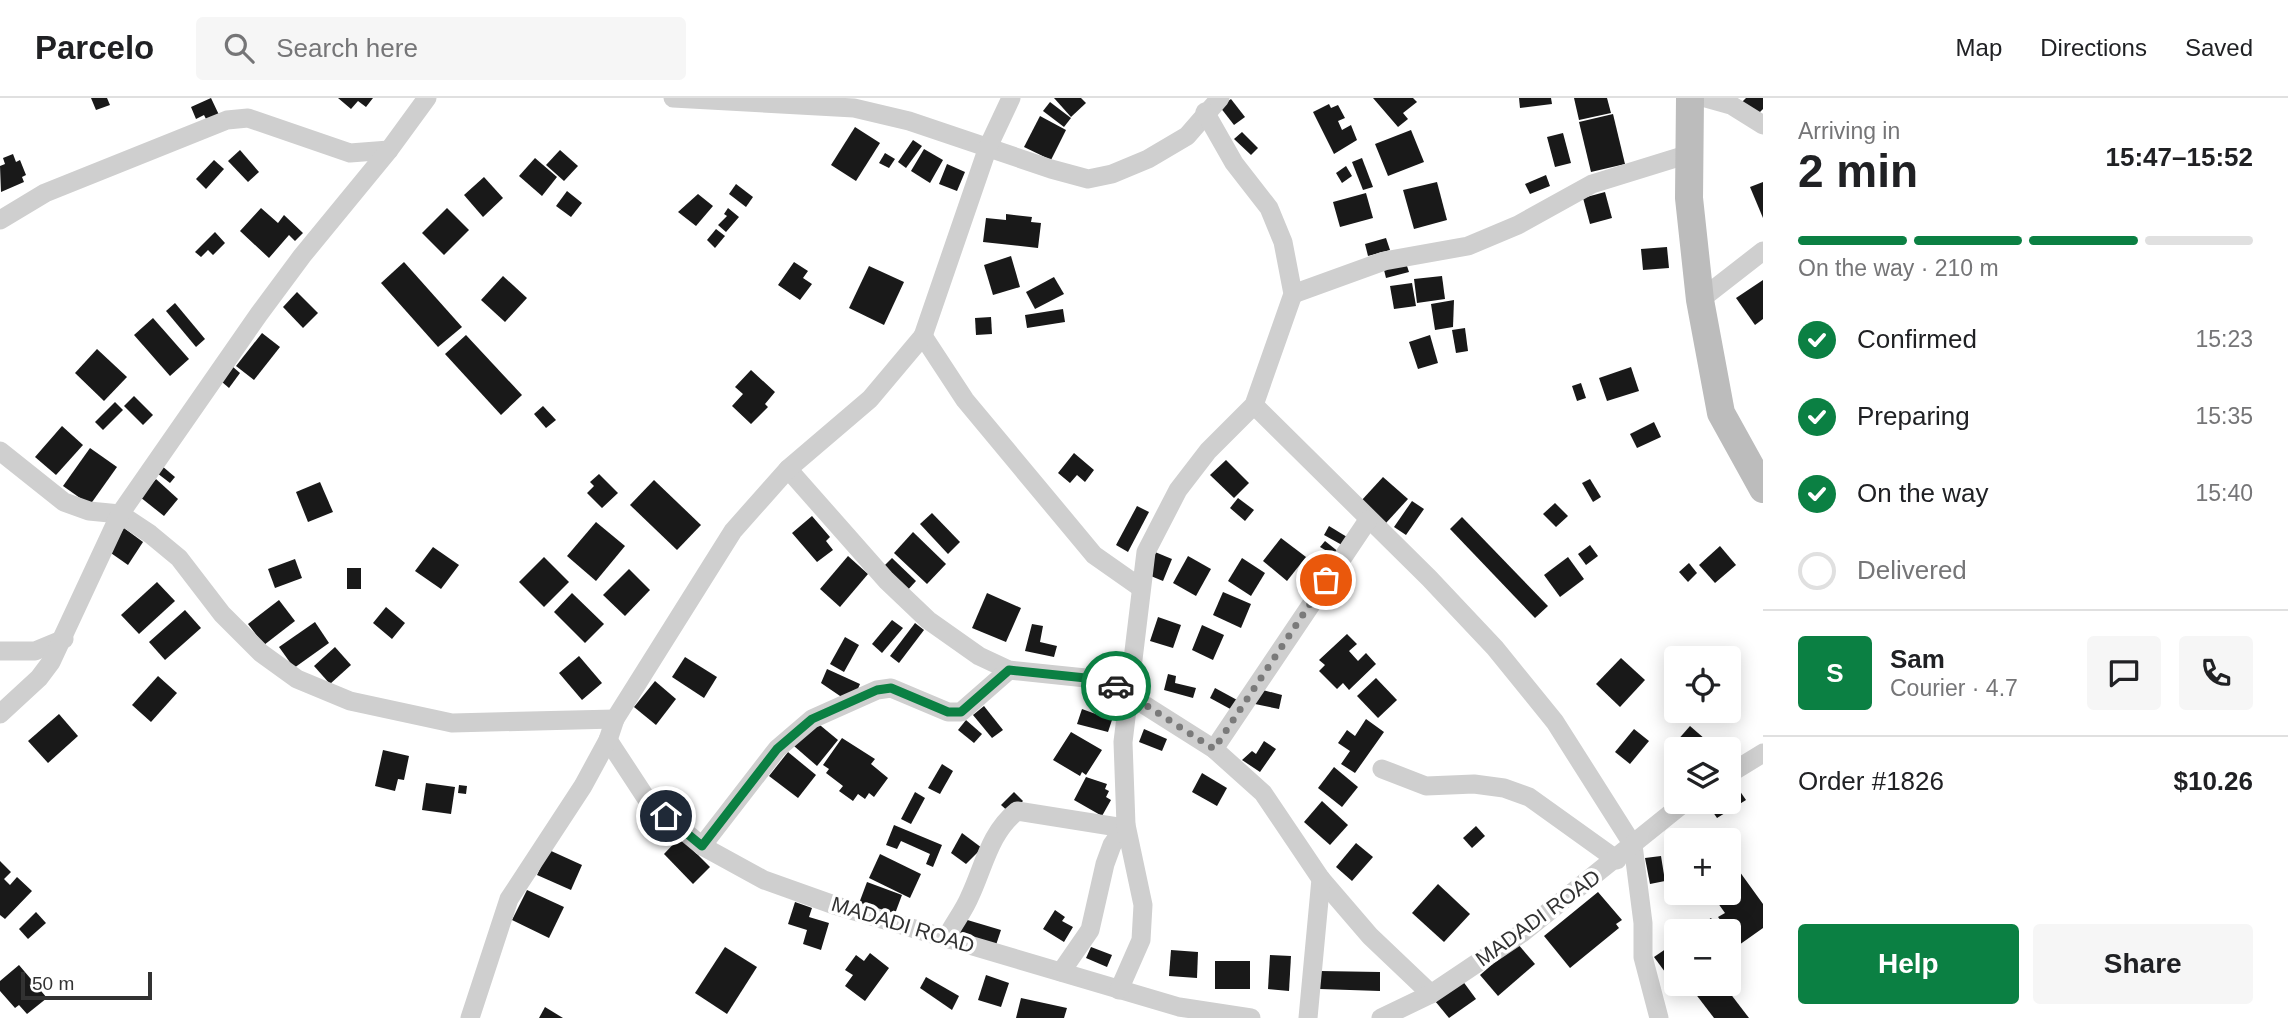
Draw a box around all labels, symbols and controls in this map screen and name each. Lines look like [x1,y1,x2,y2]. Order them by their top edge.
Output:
search box [196,17,686,80]
text: Parcelo [35,29,154,66]
icon: search [220,29,258,67]
text: Search here [276,33,418,63]
text: Map [1956,34,2002,61]
text: Directions [2040,34,2147,61]
text: Saved [2185,34,2253,61]
text: Arriving in [1798,118,1900,144]
text: 15:47–15:52 [2106,142,2253,172]
text: 2 min [1798,145,1918,197]
text: On the way · 210 m [1798,255,1999,281]
icon: check [1798,321,1836,359]
text: Confirmed [1857,324,1977,354]
text: 15:23 [2195,326,2253,352]
icon: check [1798,398,1836,436]
text: Preparing [1857,401,1970,431]
text: 15:35 [2195,403,2253,429]
icon: check [1798,475,1836,513]
text: On the way [1857,478,1989,508]
text: 15:40 [2195,480,2253,506]
pin [1296,550,1356,610]
text: Delivered [1857,555,1967,585]
icon: bag [1307,561,1345,599]
button: chat [2087,636,2161,710]
button: phone [2179,636,2253,710]
text: Sam [1890,644,1945,674]
map controls [1664,646,1741,996]
button: locate [1664,646,1741,723]
courier [1081,651,1151,721]
text: S [1826,658,1844,688]
icon: car [1097,667,1135,705]
text: Courier · 4.7 [1890,675,2018,701]
button: layers [1664,737,1741,814]
text: Order #1826 [1798,766,1944,796]
text: $10.26 [2173,766,2253,796]
pin [636,786,696,846]
icon: home [647,797,685,835]
button: + [1664,828,1741,905]
street label: MADADI ROAD [1471,865,1604,970]
street label: MADADI ROAD [829,892,977,957]
button: − [1664,919,1741,996]
button: Help [1798,924,2019,1004]
button: Share [2033,924,2253,1004]
scale bar [21,969,152,1001]
text: 50 m [32,973,74,994]

